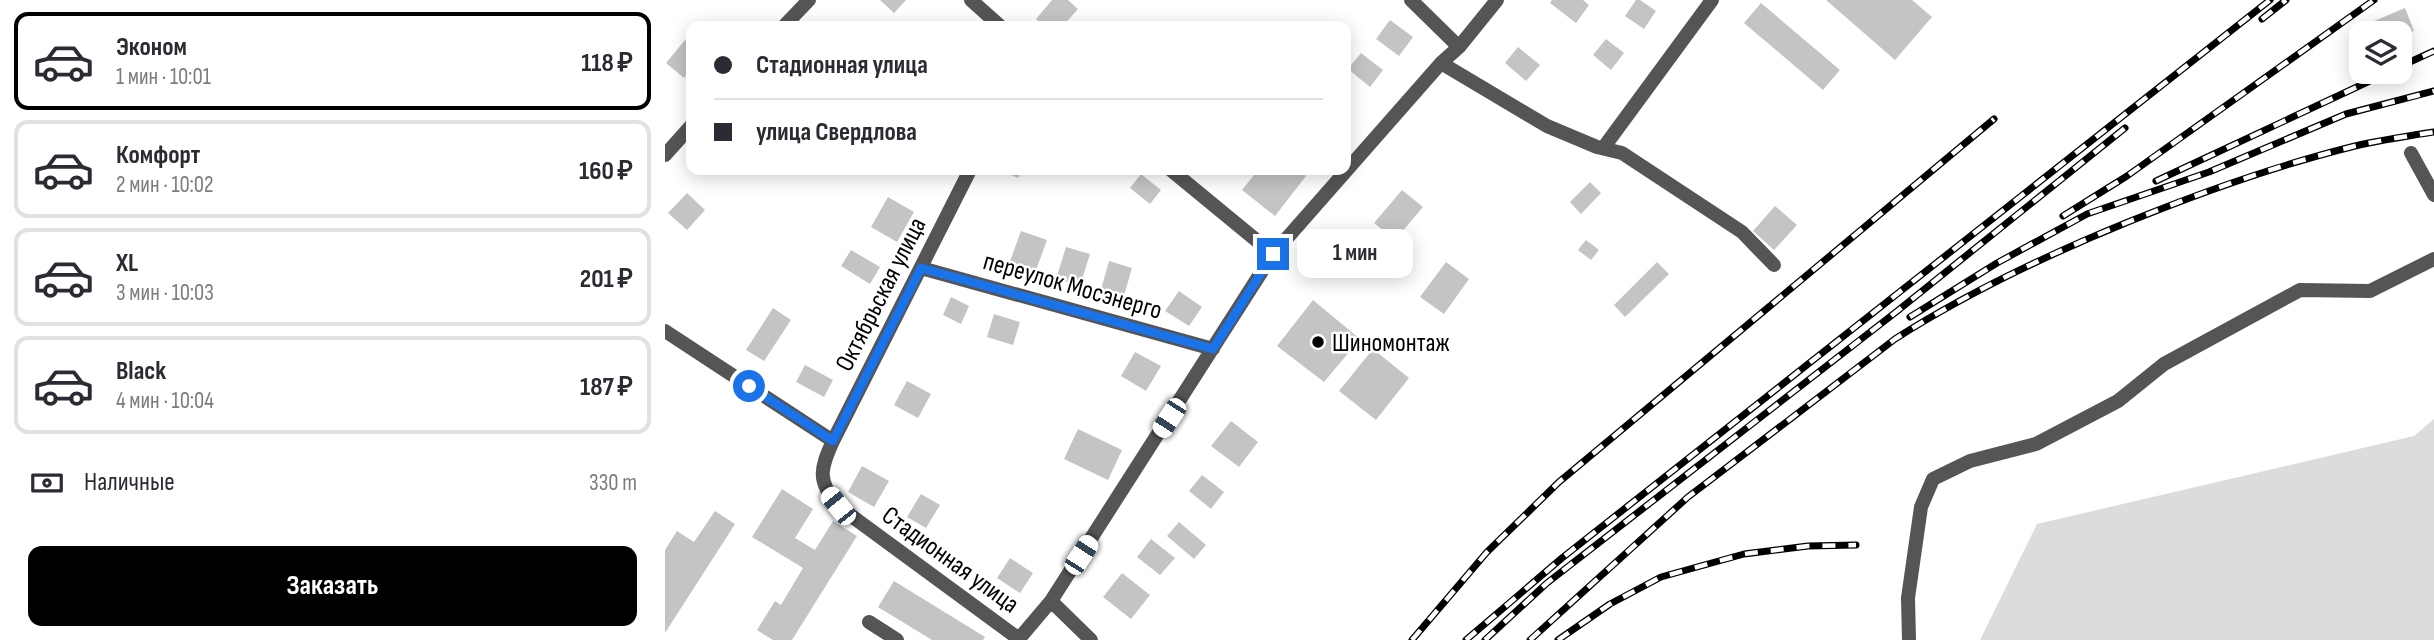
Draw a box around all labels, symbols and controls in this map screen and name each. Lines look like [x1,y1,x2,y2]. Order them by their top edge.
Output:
map controls [2349,21,2412,84]
button: layers [2349,21,2412,84]
icon: car [32,30,95,93]
text: Эконом [116,32,187,63]
text: 118 ₽ [581,48,633,79]
text: Стадионная улица [756,50,928,81]
text: 1 мин · 10:01 [116,63,211,91]
text: улица Свердлова [756,117,917,148]
icon: car [32,138,95,201]
text: Комфорт [116,140,200,171]
text: 160 ₽ [579,156,633,187]
text: 2 мин · 10:02 [116,171,214,199]
street label: Октябрьская улица [829,213,933,377]
callout: 1 мин [1297,230,1413,278]
route end [1257,238,1289,270]
text: 1 мин [1333,239,1377,267]
icon: car [32,246,95,309]
street label: переулок Мосэнерго [980,246,1166,327]
text: XL [116,248,138,279]
text: 201 ₽ [580,264,633,295]
text: 3 мин · 10:03 [116,279,214,307]
place label: Шиномонтаж [1332,328,1449,359]
marker: Шиномонтаж [1310,334,1326,350]
icon: car [32,354,95,417]
text: Black [116,356,166,387]
route start [733,370,765,402]
text: 187 ₽ [580,372,633,403]
text: 4 мин · 10:04 [116,387,214,415]
car [1149,395,1190,441]
icon: cash [28,464,66,502]
text: Наличные [84,467,175,498]
text: 330 m [589,469,637,497]
car [817,483,860,529]
street label: Стадионная улица [876,500,1025,620]
car [1061,532,1102,578]
button: Заказать [28,546,637,626]

